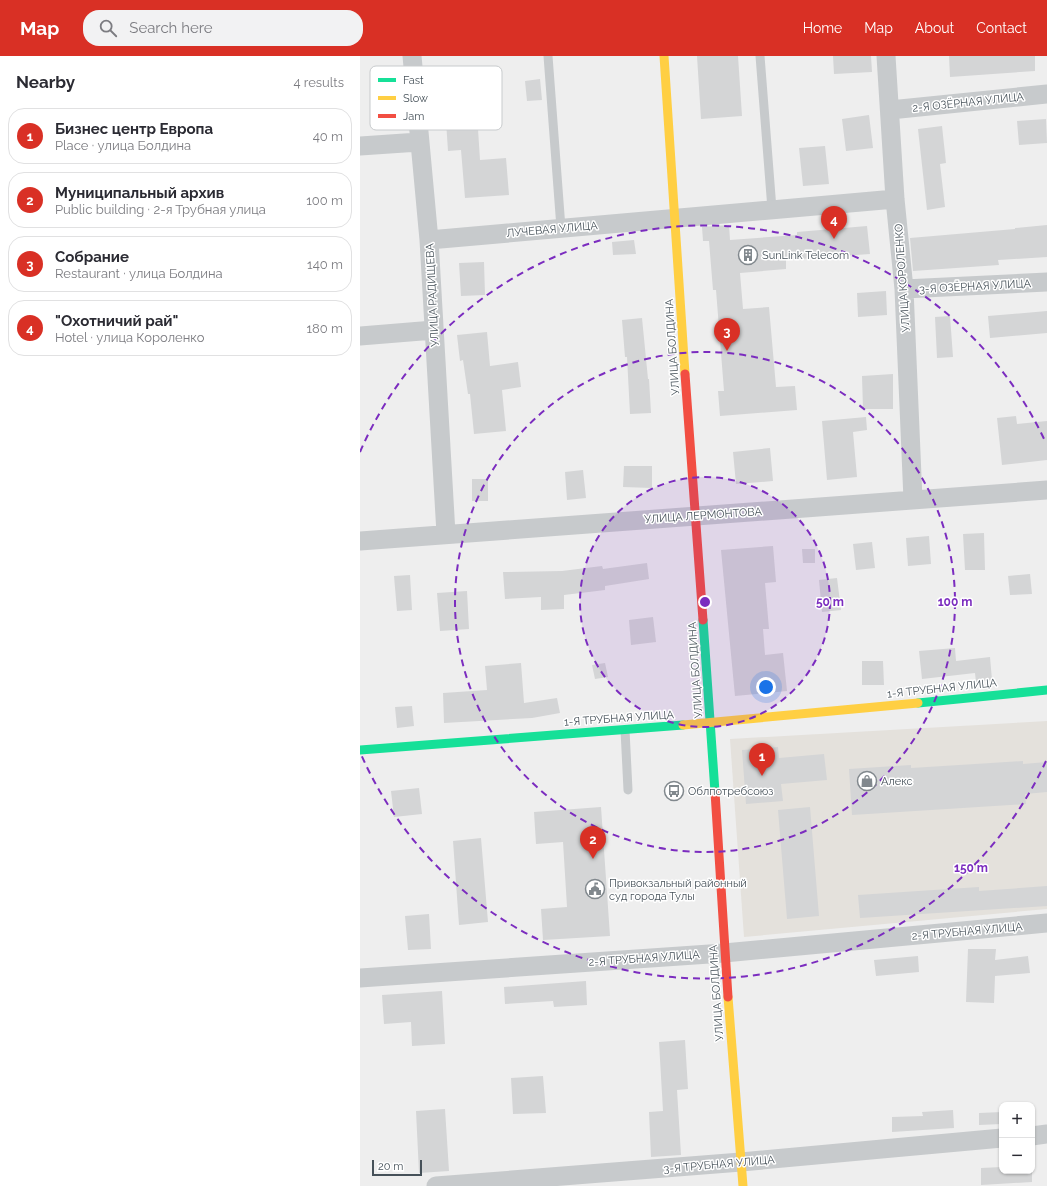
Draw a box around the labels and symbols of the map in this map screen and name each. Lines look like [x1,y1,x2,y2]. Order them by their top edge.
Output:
legend [370,66,502,130]
text: Fast [403,74,424,87]
street label: 2-Я ОЗЁРНАЯ УЛИЦА [912,90,1025,115]
text: Slow [403,92,428,105]
text: Jam [403,110,424,123]
pin: 4 [821,206,847,239]
street label: ЛУЧЕВАЯ УЛИЦА [506,219,599,240]
street label: УЛИЦА КОРОЛЕНКО [892,223,913,333]
street label: УЛИЦА РАДИЩЕВА [423,242,442,347]
building icon: SunLink Telecom [737,244,759,266]
place label: SunLink Telecom [762,249,849,262]
street label: 3-Я ОЗЁРНАЯ УЛИЦА [919,277,1032,296]
street label: УЛИЦА БОЛДИНА [663,298,682,396]
pin: 3 [714,318,740,351]
street label: УЛИЦА ЛЕРМОНТОВА [644,505,763,526]
centre of rings [698,595,712,609]
text: 50 m [816,595,844,609]
text: 100 m [938,595,972,609]
street label: УЛИЦА БОЛДИНА [686,621,705,719]
street label: 1-Я ТРУБНАЯ УЛИЦА [887,676,998,701]
your location [756,677,776,697]
street label: 1-Я ТРУБНАЯ УЛИЦА [564,708,675,729]
pin: 1 [749,743,775,776]
shop icon: Алекс [856,770,878,792]
place label: Алекс [881,775,913,788]
bus stop icon: Облпотребсоюз [663,780,685,802]
place label: Облпотребсоюз [688,785,773,798]
pin: 2 [580,826,606,859]
text: 150 m [954,861,988,875]
place label: Привокзальный районный суд города Тулы [609,877,747,903]
public building icon: Привокзальный районный суд города Тулы [584,878,606,900]
street label: 2-Я ТРУБНАЯ УЛИЦА [911,920,1024,943]
street label: УЛИЦА БОЛДИНА [707,944,726,1042]
street label: 2-Я ТРУБНАЯ УЛИЦА [588,948,701,969]
street label: 3-Я ТРУБНАЯ УЛИЦА [663,1153,776,1176]
scale bar [372,1158,422,1177]

